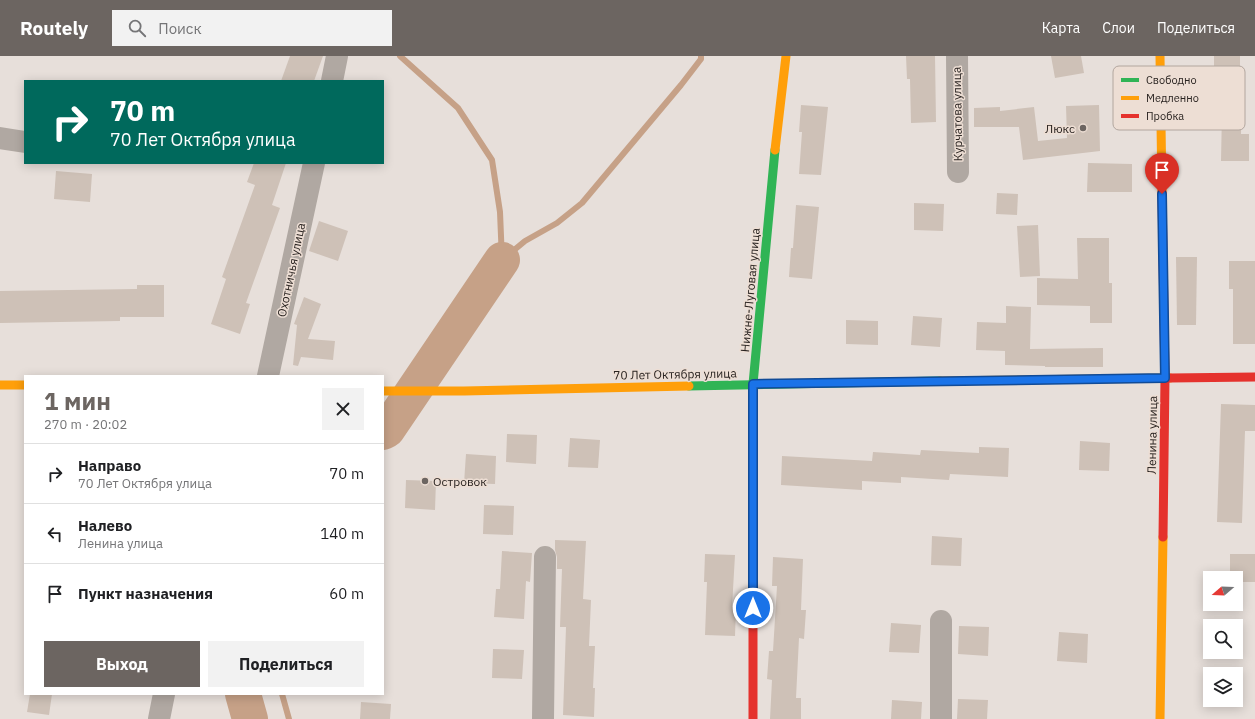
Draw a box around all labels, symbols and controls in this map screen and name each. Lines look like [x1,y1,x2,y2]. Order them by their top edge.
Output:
search box [112,10,392,46]
text: Routely [20,16,88,40]
icon: search [126,17,148,39]
text: Поиск [158,19,202,38]
text: Карта [1042,19,1080,37]
text: Слои [1102,19,1135,37]
text: Поделиться [1157,19,1235,37]
street label: Курчатова улица [949,66,965,161]
legend [1113,66,1245,130]
text: Свободно [1146,73,1197,87]
text: Медленно [1146,91,1199,105]
text: 70 m [110,92,175,129]
icon: right [44,96,96,148]
text: Пробка [1146,109,1184,123]
place label: Люкс [1045,121,1075,136]
marker: Люкс [1078,123,1088,133]
text: 70 Лет Октября улица [110,128,296,151]
pin [1145,153,1179,194]
icon: arrive [1151,159,1173,181]
street label: Охотничья улица [274,221,308,318]
street label: Нижне-Луговая улица [737,227,763,353]
street label: 70 Лет Октября улица [613,365,738,383]
text: 1 мин [44,385,111,417]
button: close [322,388,364,430]
street label: Ленина улица [1144,395,1160,474]
text: 270 m · 20:02 [44,416,127,433]
text: Направо [78,456,141,475]
icon: right [44,463,66,485]
text: 70 m [329,464,364,483]
place label: Островок [433,474,487,489]
text: 70 Лет Октября улица [78,475,212,492]
marker: Островок [420,476,430,486]
text: Налево [78,516,132,535]
icon: left [44,523,66,545]
text: 140 m [320,524,364,543]
text: Ленина улица [78,535,163,552]
north arrow [1203,571,1243,611]
map controls [1203,571,1243,707]
icon: arrive [44,583,66,605]
text: Пункт назначения [78,584,213,603]
text: 60 m [329,584,364,603]
position arrow [732,587,774,629]
button: search [1203,619,1243,659]
button: Выход [44,641,200,687]
button: Поделиться [208,641,364,687]
button: layers [1203,667,1243,707]

